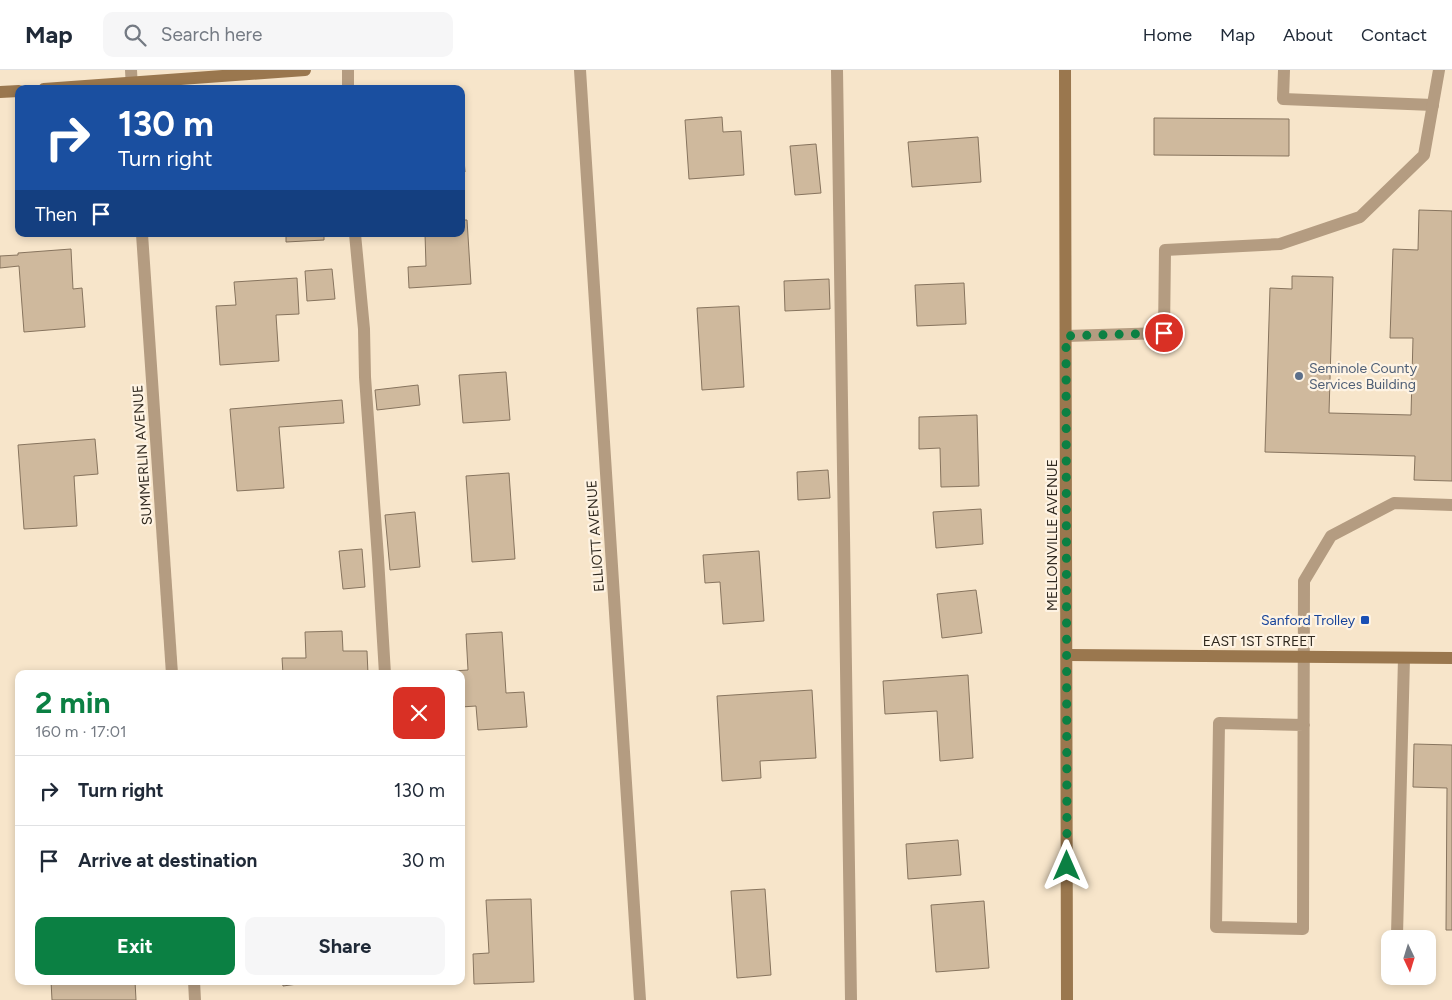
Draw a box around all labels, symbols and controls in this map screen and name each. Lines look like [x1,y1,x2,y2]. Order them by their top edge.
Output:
search box [103,12,453,57]
text: Map [25,20,73,49]
icon: search [121,21,149,49]
text: Search here [161,23,262,46]
text: Home [1143,24,1192,46]
text: Map [1220,24,1255,46]
text: About [1283,24,1333,46]
text: Contact [1361,24,1427,46]
text: 130 m [118,103,214,145]
icon: right [35,105,100,170]
text: Turn right [118,145,213,172]
icon: arrive [87,200,115,228]
text: Then [35,203,77,226]
pin [1143,312,1185,354]
icon: arrive [1150,319,1178,347]
place label: Seminole County Services Building [1309,360,1418,393]
marker: Seminole County Services Building [1293,370,1305,382]
street label: SUMMERLIN AVENUE [129,384,156,526]
street label: MELLONVILLE AVENUE [1044,459,1061,611]
street label: ELLIOTT AVENUE [583,479,608,593]
place label: Sanford Trolley [1261,612,1356,629]
marker: Sanford Trolley [1359,614,1371,626]
street label: EAST 1ST STREET [1203,633,1316,650]
text: 2 min [35,684,111,721]
button: close [393,687,445,739]
text: 160 m · 17:01 [35,722,127,741]
icon: right [35,777,63,805]
text: Turn right [78,779,164,802]
text: 130 m [394,779,445,802]
position arrow [1040,839,1092,891]
icon: arrive [35,847,63,875]
text: Arrive at destination [78,849,257,872]
text: 30 m [402,849,445,872]
button: Exit [35,917,235,975]
button: Share [245,917,445,975]
north arrow [1381,930,1436,985]
map controls [1381,930,1436,985]

